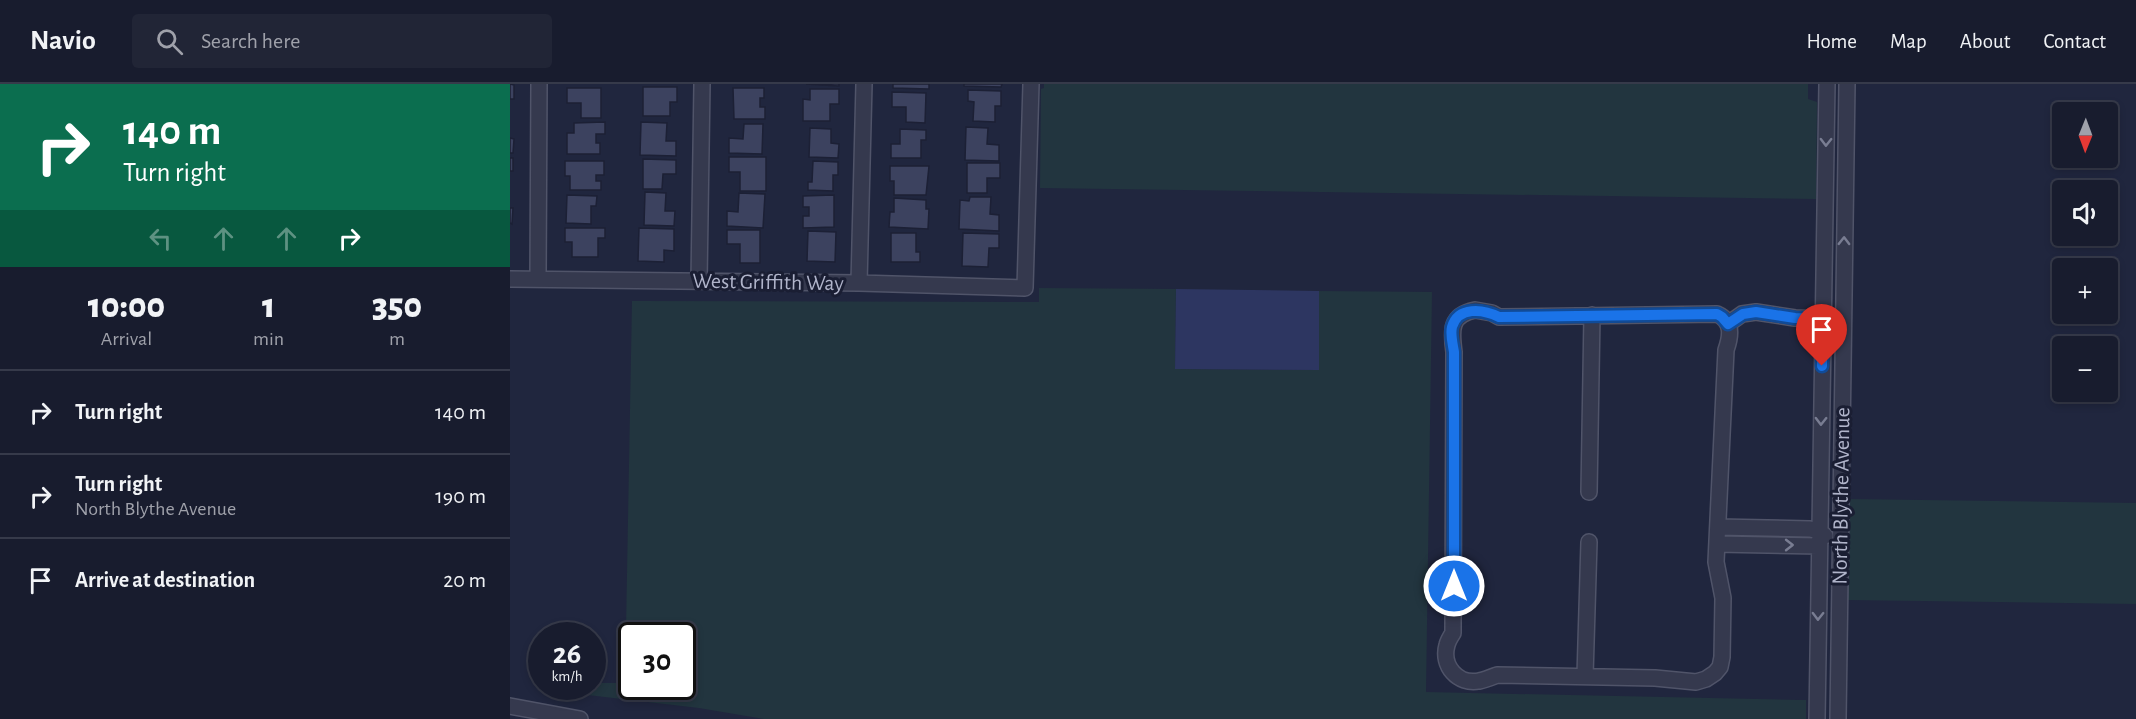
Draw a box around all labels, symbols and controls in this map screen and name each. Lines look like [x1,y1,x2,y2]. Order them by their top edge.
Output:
search box [132,14,552,68]
icon: search [153,25,186,58]
text: Navio [30,27,96,55]
text: Search here [201,30,300,52]
text: Home [1806,31,1857,52]
text: Map [1890,31,1927,52]
text: About [1960,31,2010,52]
text: Contact [2043,31,2106,52]
north arrow [2052,102,2118,168]
map controls [2052,102,2118,402]
icon: right [24,108,102,186]
text: 140 m [123,110,221,152]
one-way arrow [1819,138,1832,147]
text: Turn right [123,159,226,186]
button: sound [2052,180,2118,246]
icon: left [144,222,177,255]
icon: ahead [207,222,240,255]
icon: ahead [270,222,303,255]
icon: right [333,222,366,255]
one-way arrow [1838,236,1850,245]
button: + [2052,258,2118,324]
street label: West Griffith Way [692,270,845,294]
text: 10:00 [88,288,165,324]
text: 1 [262,288,275,324]
text: 350 [372,288,422,324]
pin [1796,304,1847,366]
icon: arrive [1805,313,1838,346]
text: Arrival [101,329,152,349]
text: min [253,329,284,349]
text: m [389,329,405,349]
button: − [2052,336,2118,402]
icon: right [24,396,57,429]
text: Turn right [75,401,162,423]
text: 140 m [435,401,486,423]
street label: North Blythe Avenue [1828,407,1854,585]
one-way arrow [1815,417,1827,426]
text: Turn right [75,473,162,495]
icon: right [24,480,57,513]
text: 190 m [435,485,486,507]
text: North Blythe Avenue [75,499,236,519]
one-way arrow [1785,539,1794,551]
position arrow [1422,554,1486,618]
icon: arrive [24,564,57,597]
text: Arrive at destination [75,569,255,591]
text: 20 m [443,569,486,591]
one-way arrow [1812,612,1824,621]
speed limit sign: 30 [618,622,696,700]
text: 26 [553,639,581,669]
text: km/h [552,669,582,684]

